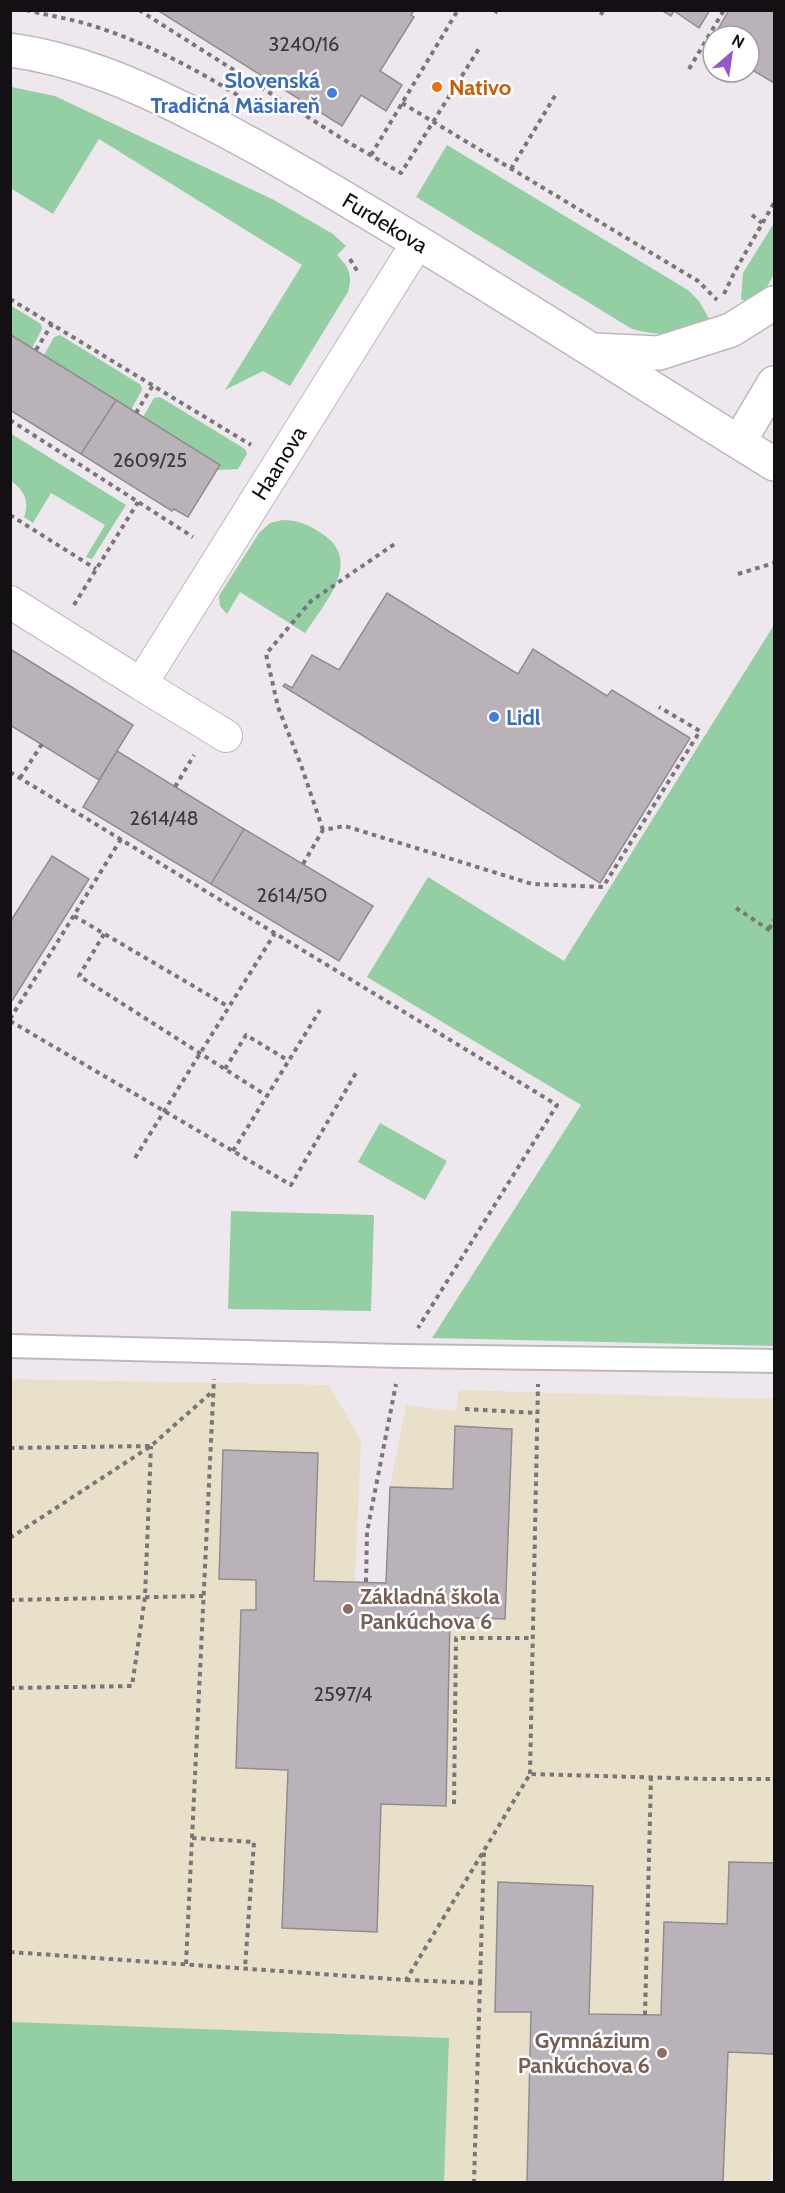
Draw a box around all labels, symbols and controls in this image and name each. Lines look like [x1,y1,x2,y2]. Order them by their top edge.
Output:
north arrow [701,24,761,84]
text: N [728,30,748,52]
house number: 3240/16 [269,32,339,56]
place label: Slovenská Tradičná Mäsiareň [150,67,320,119]
place label: Nativo [449,74,511,101]
marker: Nativo [430,80,444,94]
marker: Slovenská Tradičná Mäsiareň [325,86,339,100]
street label: Furdekova [337,187,433,259]
street label: Haanova [246,421,312,505]
house number: 2609/25 [113,448,187,472]
place label: Lidl [506,704,541,731]
marker: Lidl [487,710,501,724]
house number: 2614/48 [129,806,199,830]
house number: 2614/50 [257,883,328,907]
place label: Základná škola Pankúchova 6 [360,1583,500,1635]
marker: Základná škola Pankúchova 6 [341,1602,355,1616]
house number: 2597/4 [314,1682,373,1706]
place label: Gymnázium Pankúchova 6 [518,2027,650,2079]
marker: Gymnázium Pankúchova 6 [655,2046,669,2060]

